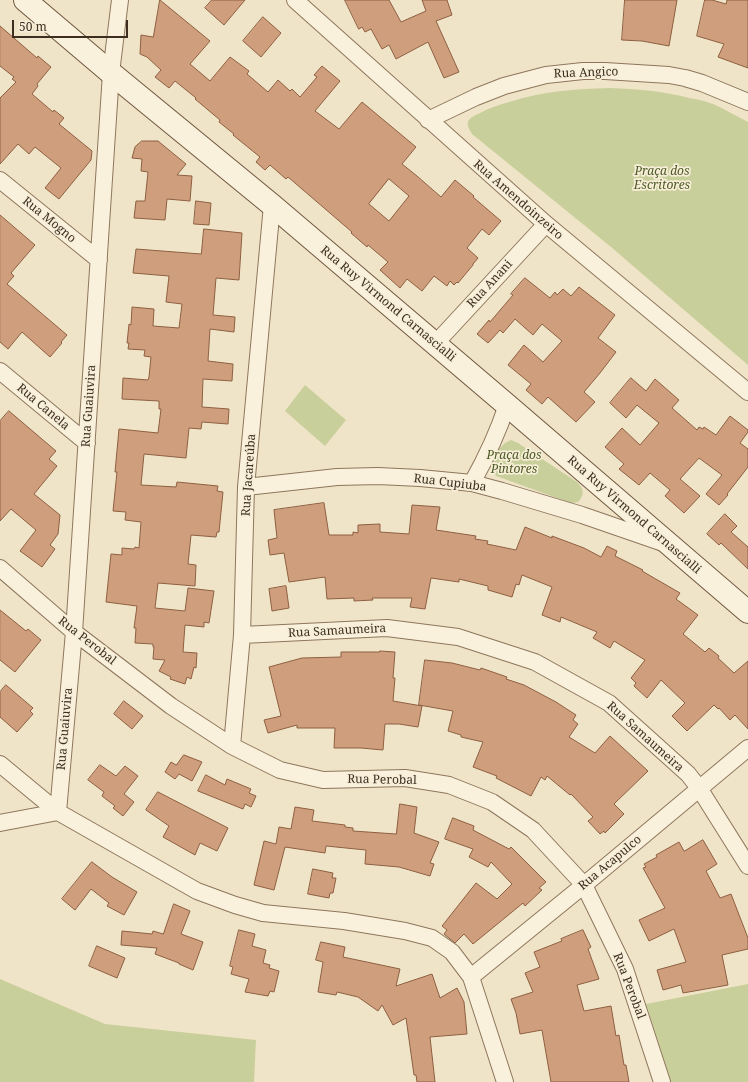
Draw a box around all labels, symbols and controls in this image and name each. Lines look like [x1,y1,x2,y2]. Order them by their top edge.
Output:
scale bar [14,12,130,38]
text: 50 m [19,18,47,35]
street label: Rua Angico [553,65,619,81]
street label: Rua Amendoinzeiro [470,157,566,243]
park label: Praça dos Escritores [634,165,690,193]
street label: Rua Mogno [19,194,79,246]
street label: Rua Ruy Virmond Carnascialli [317,243,459,365]
street label: Rua Anani [464,257,516,311]
street label: Rua Guaiuvira [79,364,99,448]
street label: Rua Canela [14,381,72,433]
street label: Rua Jacareúba [239,433,259,517]
park label: Praça dos Pintores [486,449,542,477]
street label: Rua Ruy Virmond Carnascialli [564,453,704,577]
street label: Rua Cupiuba [413,471,487,495]
street label: Rua Perobal [55,614,119,668]
street label: Rua Samaumeira [288,621,386,641]
street label: Rua Guaiuvira [54,687,76,771]
street label: Rua Samaumeira [604,699,686,775]
street label: Rua Perobal [347,772,417,788]
street label: Rua Acapulco [576,832,644,894]
street label: Rua Perobal [610,951,648,1021]

